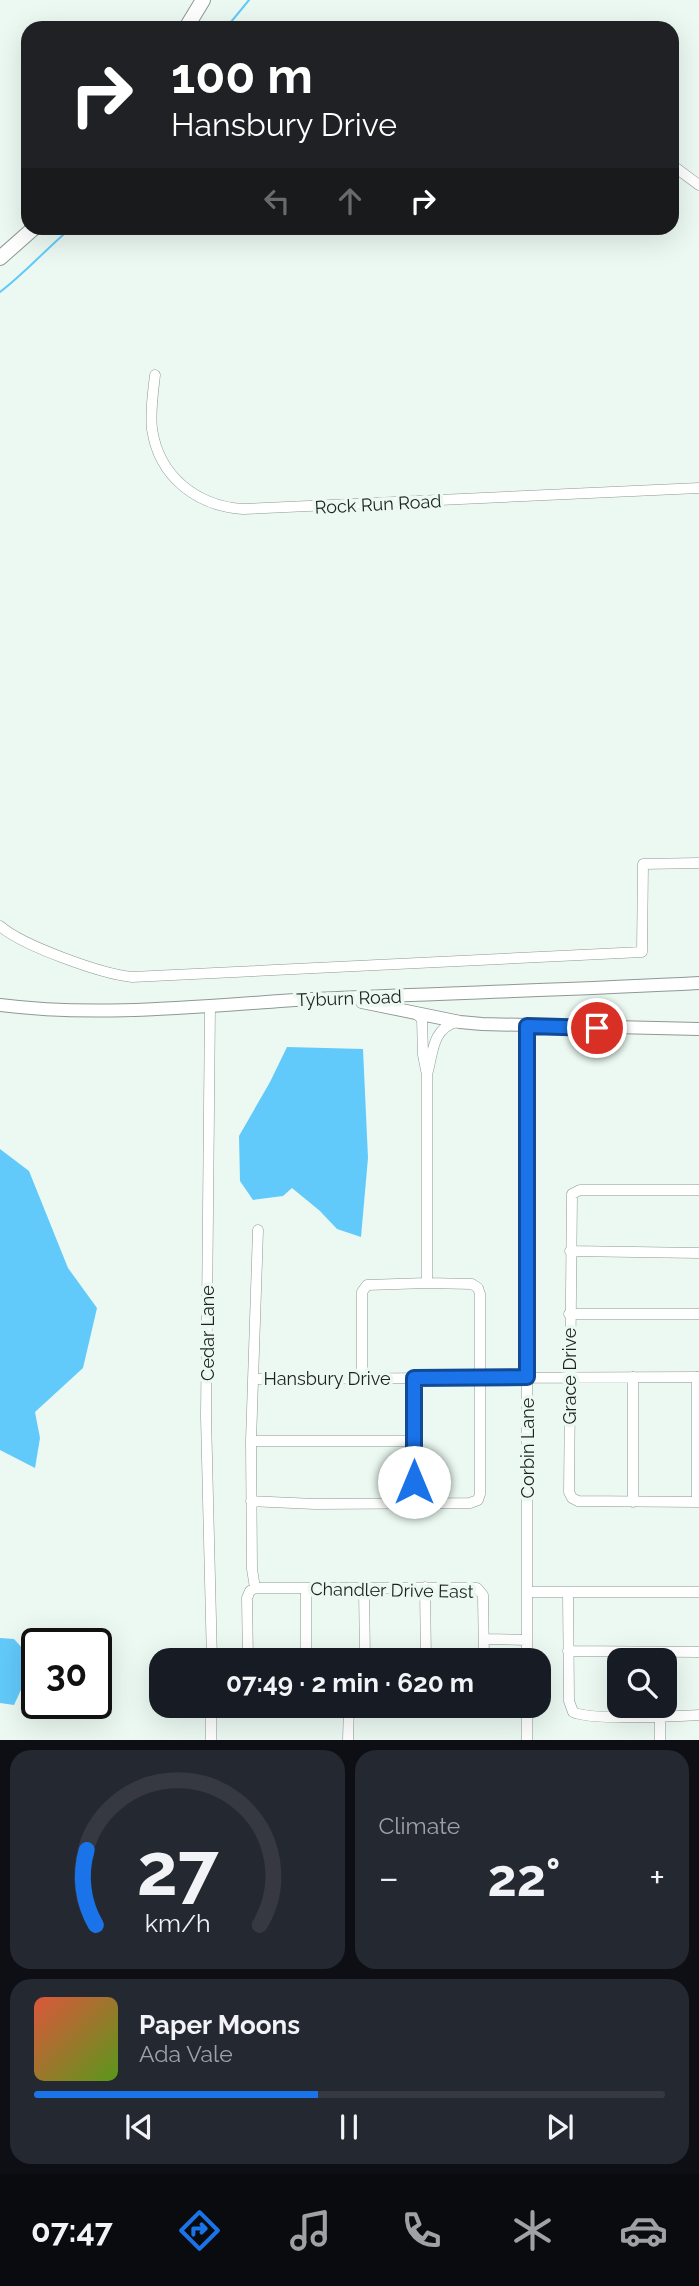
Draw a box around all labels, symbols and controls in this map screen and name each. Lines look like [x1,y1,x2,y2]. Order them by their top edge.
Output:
text: 100 m [171,47,313,104]
icon: right [56,49,147,140]
text: Hansbury Drive [171,106,397,143]
icon: left [258,182,296,220]
icon: ahead [331,182,369,220]
icon: right [404,182,442,220]
street label: Rock Run Road [314,490,442,518]
street label: Tyburn Road [296,986,402,1010]
pin [567,998,627,1058]
icon: arrive [578,1009,616,1047]
street label: Cedar Lane [197,1285,218,1381]
street label: Grace Drive [559,1327,580,1424]
street label: Hansbury Drive [263,1368,391,1389]
street label: Corbin Lane [517,1397,538,1498]
position arrow [377,1445,451,1519]
street label: Chandler Drive East [310,1578,474,1602]
speed limit sign: 30 [21,1628,112,1719]
map controls [607,1648,677,1718]
button: search [607,1648,677,1718]
text: 07:49 · 2 min · 620 m [226,1668,474,1698]
text: Climate [379,1812,460,1839]
text: 27 [136,1828,218,1913]
text: 22° [488,1847,561,1908]
text: − [379,1855,399,1900]
text: + [649,1855,665,1900]
text: km/h [144,1908,210,1938]
text: Paper Moons [139,2010,300,2040]
text: Ada Vale [139,2040,233,2067]
icon: previous [120,2108,158,2146]
icon: pause [330,2108,368,2146]
icon: next [541,2108,579,2146]
icon: directions [175,2206,224,2255]
icon: music [286,2206,335,2255]
icon: phone [397,2206,446,2255]
icon: climate [508,2206,557,2255]
icon: car [619,2206,668,2255]
text: 07:47 [31,2212,113,2249]

